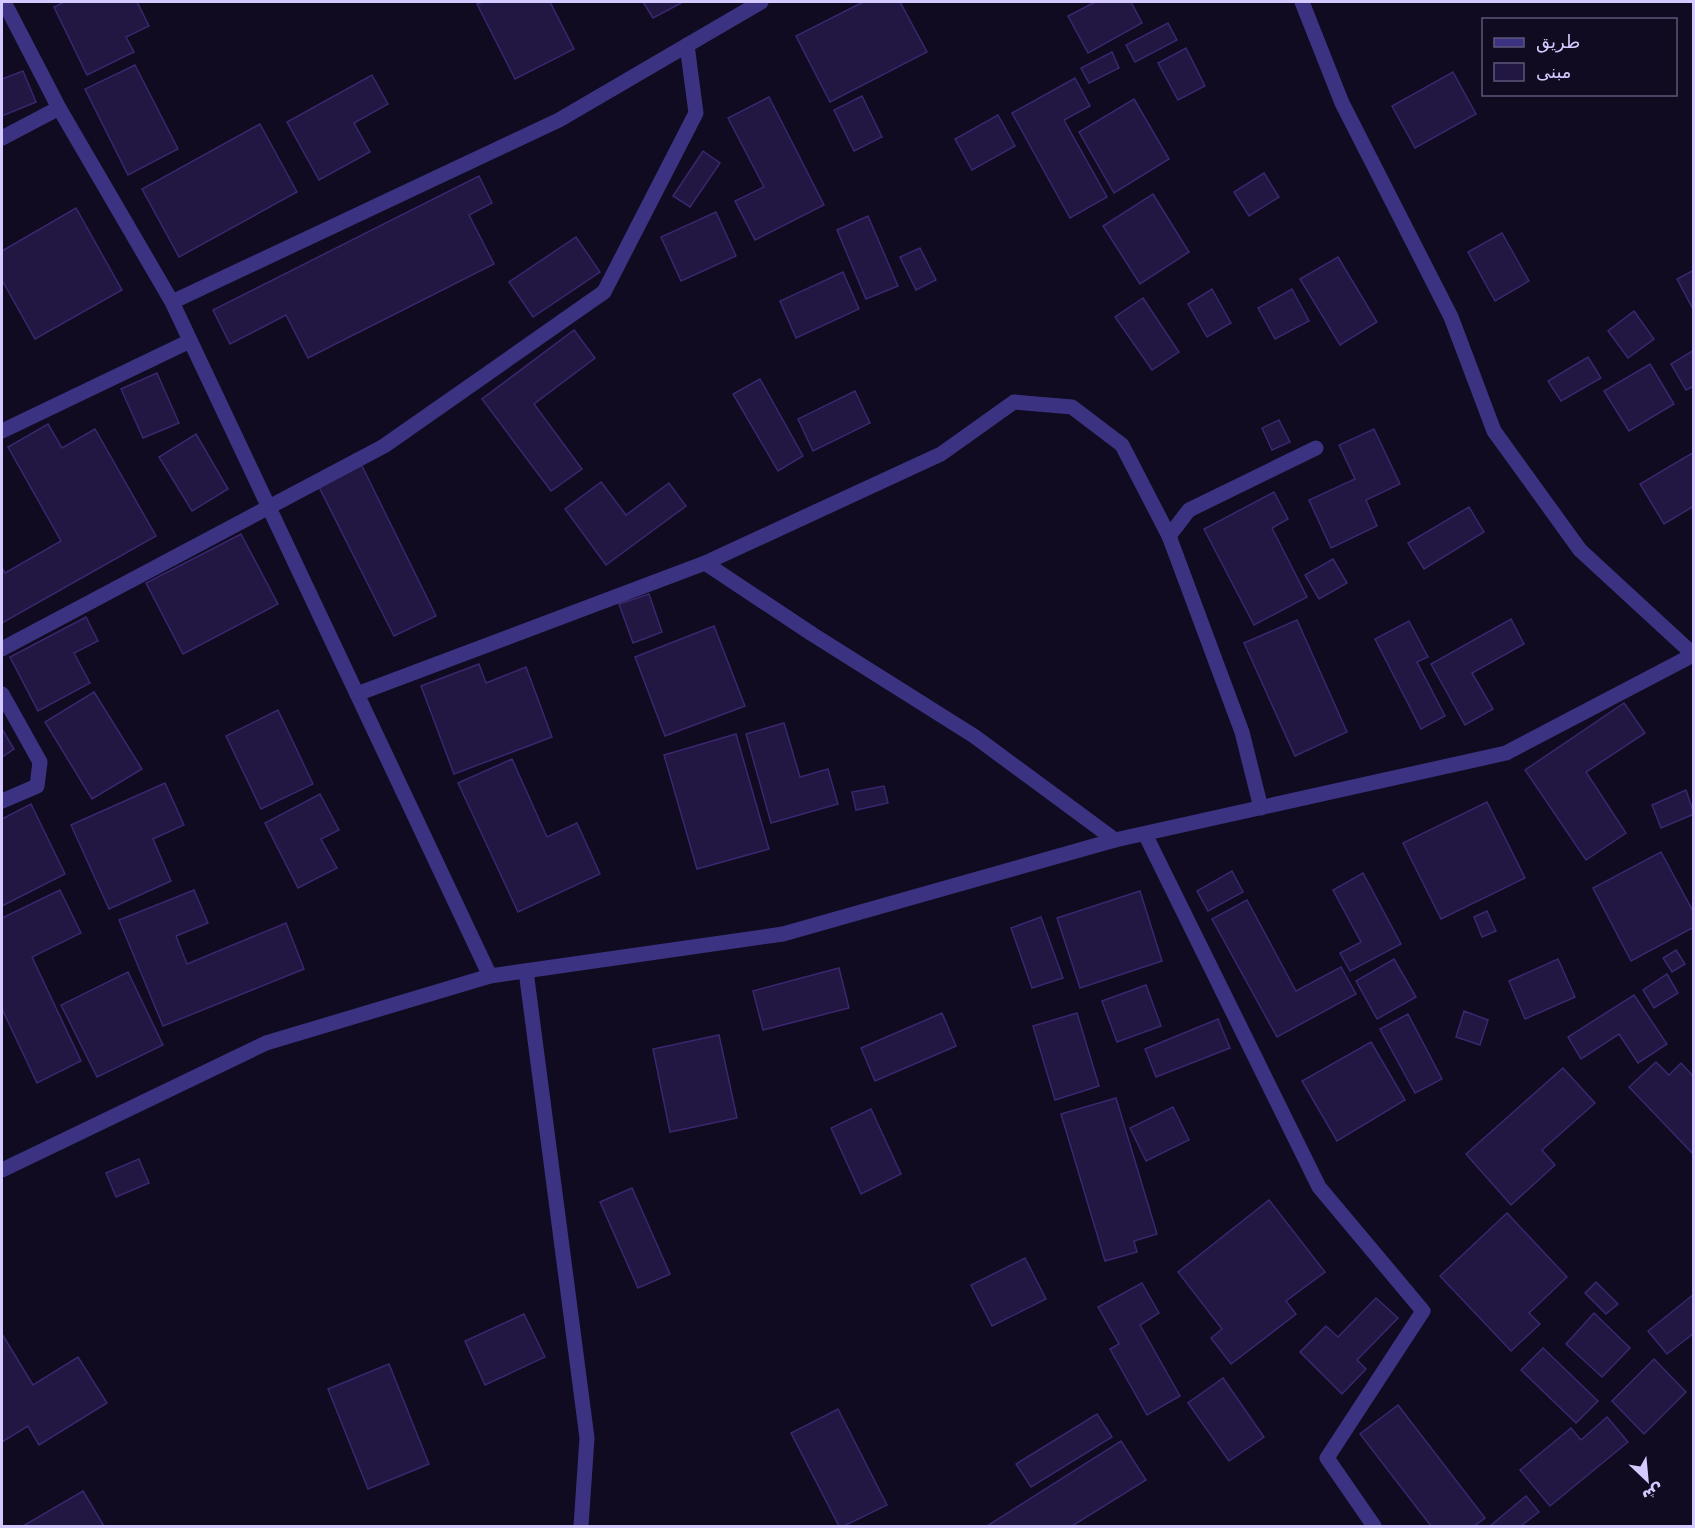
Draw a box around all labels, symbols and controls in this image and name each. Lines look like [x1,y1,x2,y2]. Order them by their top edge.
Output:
legend [1482,18,1677,96]
text: طريق [1536,31,1580,53]
text: مبنى [1536,61,1572,82]
north arrow [1617,1450,1677,1510]
text: ش [1639,1480,1667,1506]

